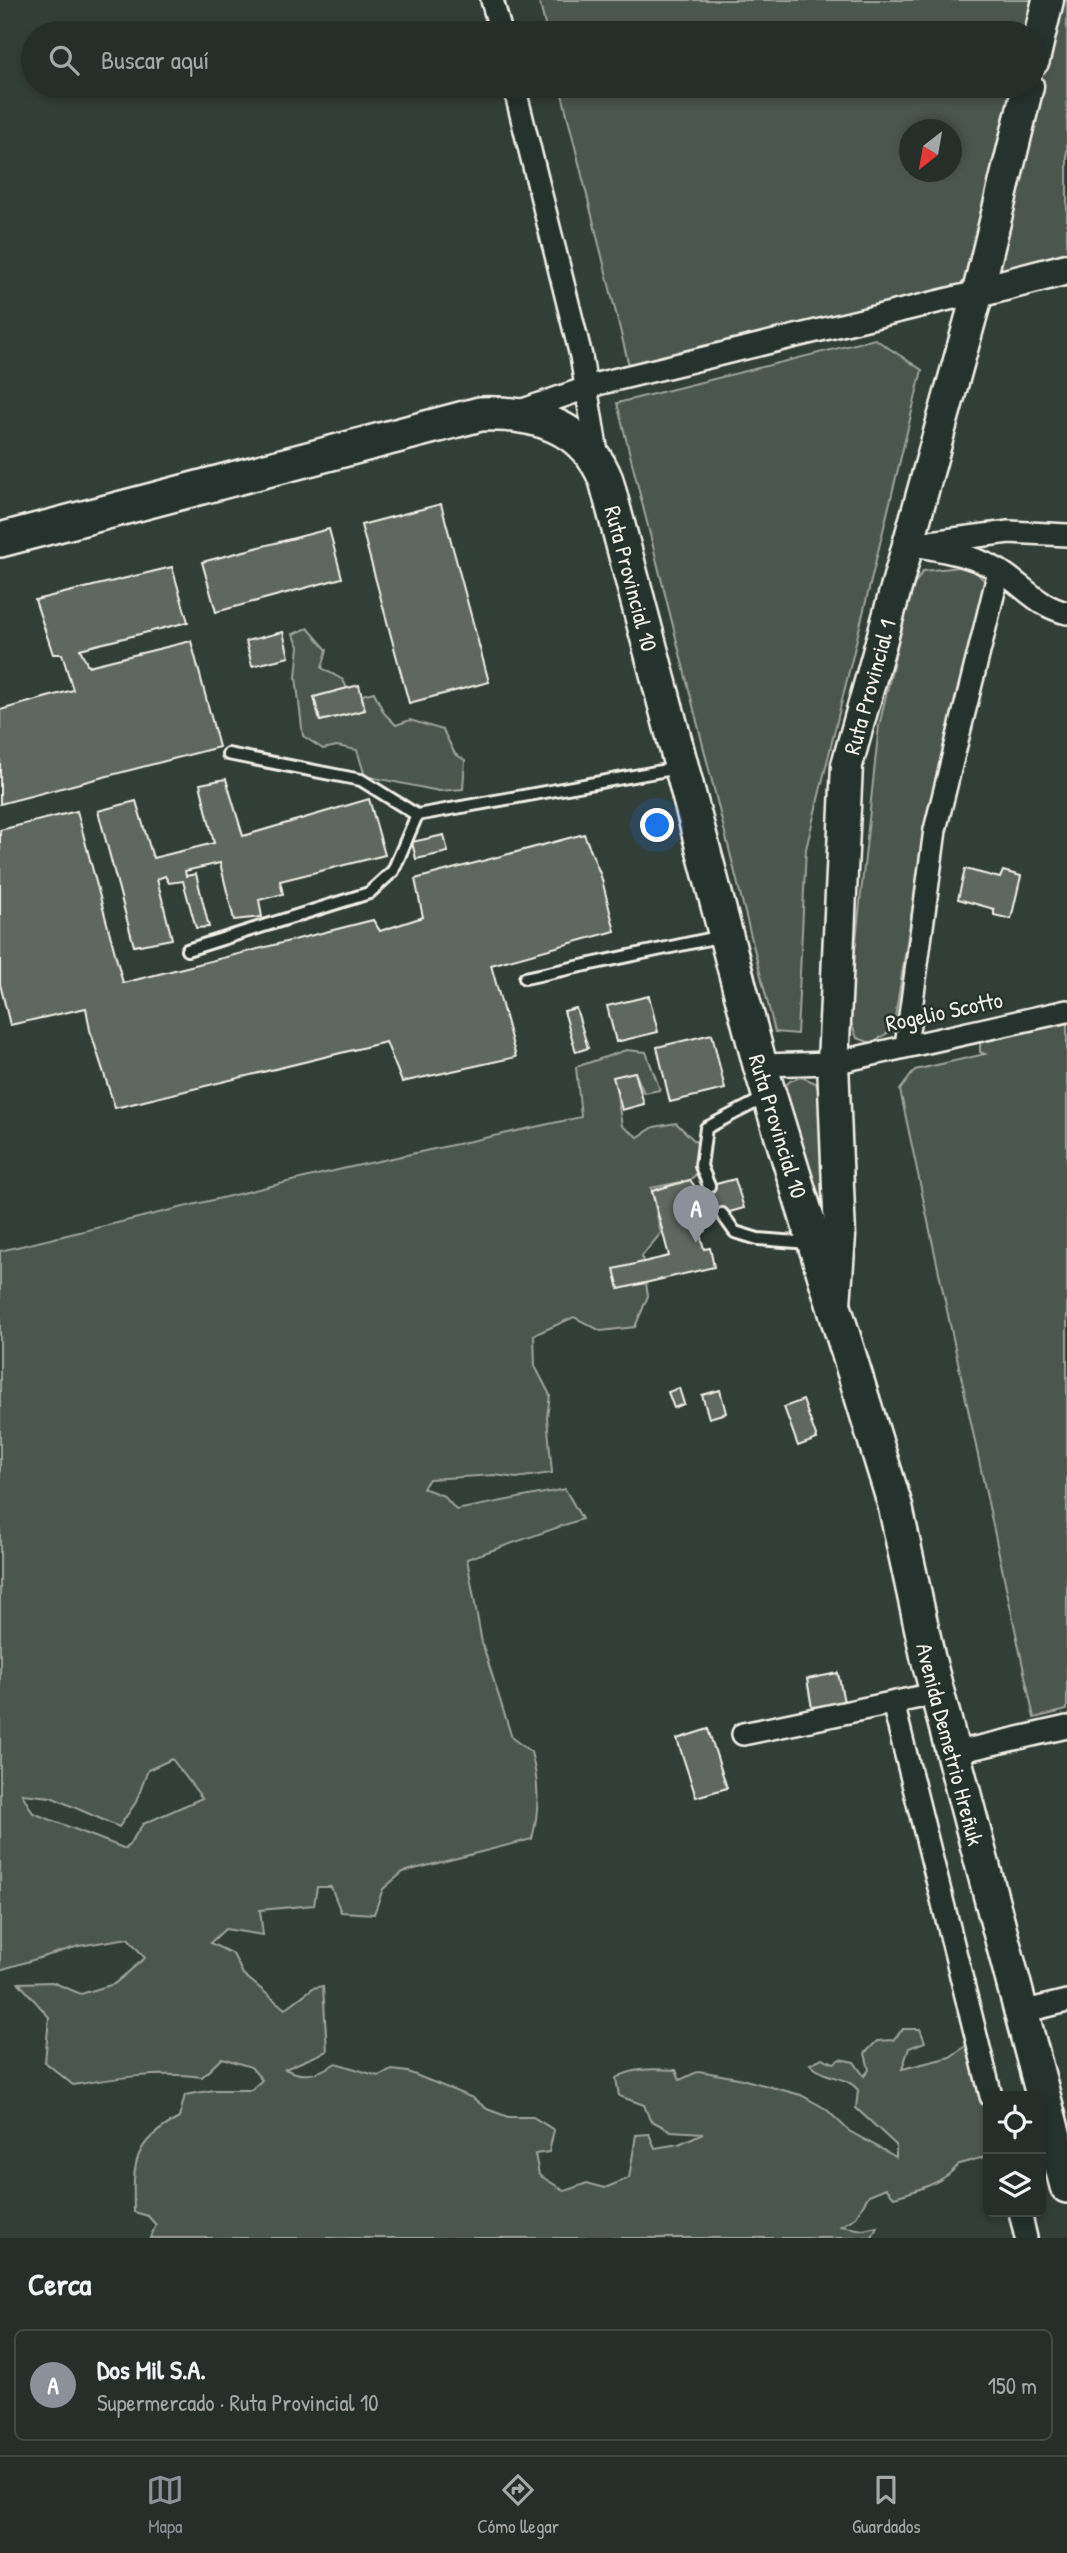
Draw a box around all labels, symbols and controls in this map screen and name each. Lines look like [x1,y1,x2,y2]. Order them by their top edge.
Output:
search box [21,21,1046,98]
icon: search [45,41,83,79]
text: Buscar aquí [101,42,209,77]
north arrow [899,119,962,182]
street label: Ruta Provincial 10 [598,502,666,654]
street label: Ruta Provincial 1 [835,616,902,758]
your location [640,808,674,842]
street label: Rogelio Scotto [883,983,1005,1039]
street label: Ruta Provincial 10 [742,1051,815,1202]
pin: A [673,1185,719,1243]
street label: Avenida Demetrio Hreñuk [910,1640,992,1849]
map controls [983,2091,1046,2217]
button: locate [983,2091,1046,2154]
button: layers [983,2154,1046,2217]
text: Cerca [28,2264,91,2304]
text: Dos Mil S.A. [97,2352,206,2387]
text: A [47,2370,59,2401]
text: 150 m [988,2370,1037,2401]
text: Supermercado · Ruta Provincial 10 [97,2387,379,2418]
tab: Mapa [146,2471,184,2539]
tab: Cómo llegar [477,2471,559,2539]
tab: Guardados [852,2471,921,2539]

